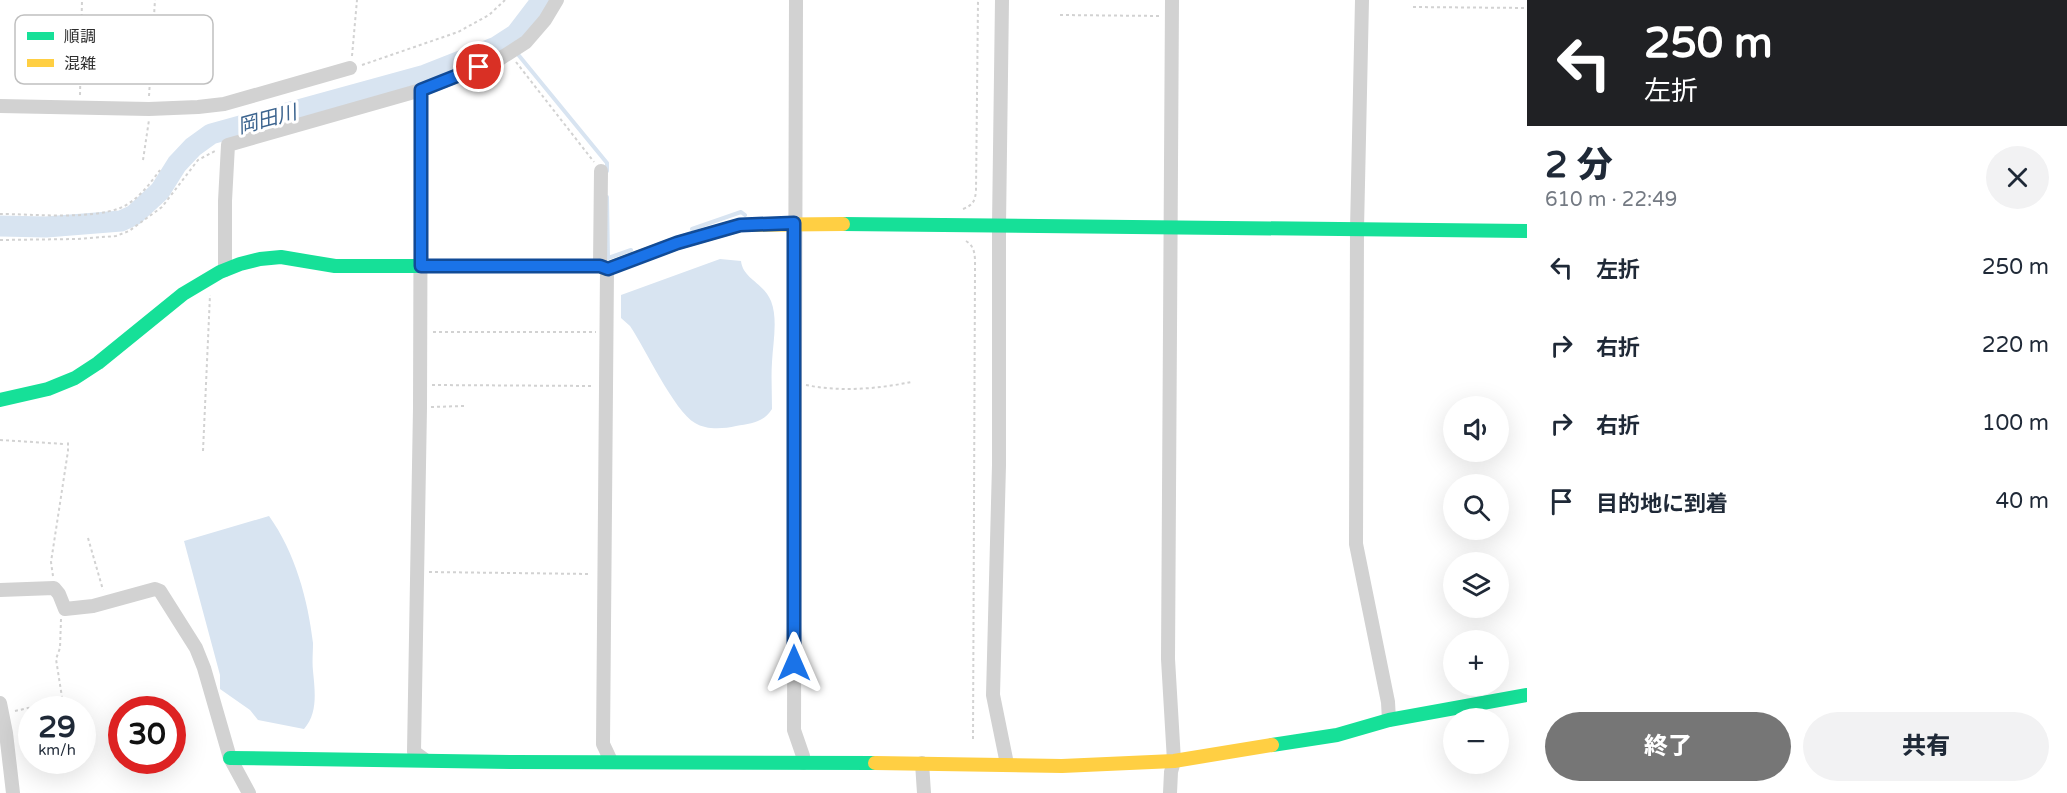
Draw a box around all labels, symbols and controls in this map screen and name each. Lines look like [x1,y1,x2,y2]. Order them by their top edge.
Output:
legend [15,15,213,84]
text: 250 m [1644,18,1773,69]
icon: left [1545,24,1623,102]
text: 順調 [64,27,96,47]
pin [453,41,504,92]
icon: arrive [462,50,495,83]
text: 混雑 [64,54,96,74]
text: 左折 [1644,75,1698,108]
water label: 岡田川 [235,100,301,139]
text: 2 分 [1545,144,1613,187]
button: close [1986,146,2049,209]
text: 610 m · 22:49 [1545,188,1677,212]
icon: left [1545,251,1578,284]
text: 250 m [1982,254,2049,280]
text: 左折 [1596,257,1640,283]
icon: right [1545,329,1578,362]
text: 220 m [1982,332,2049,358]
text: 右折 [1596,335,1640,361]
map controls [1443,396,1509,774]
button: sound [1443,396,1509,462]
icon: right [1545,407,1578,440]
text: 100 m [1982,410,2049,436]
text: 右折 [1596,413,1640,439]
button: search [1443,474,1509,540]
icon: arrive [1545,485,1578,518]
text: 40 m [1995,488,2049,514]
text: 目的地に到着 [1596,491,1728,517]
button: layers [1443,552,1509,618]
button: + [1443,630,1509,696]
position arrow [762,631,826,695]
speed limit sign: 30 [108,696,186,774]
button: − [1443,708,1509,774]
text: 29 [38,709,76,746]
button: 終了 [1545,712,1791,781]
button: 共有 [1803,712,2049,781]
text: km/h [38,741,76,759]

